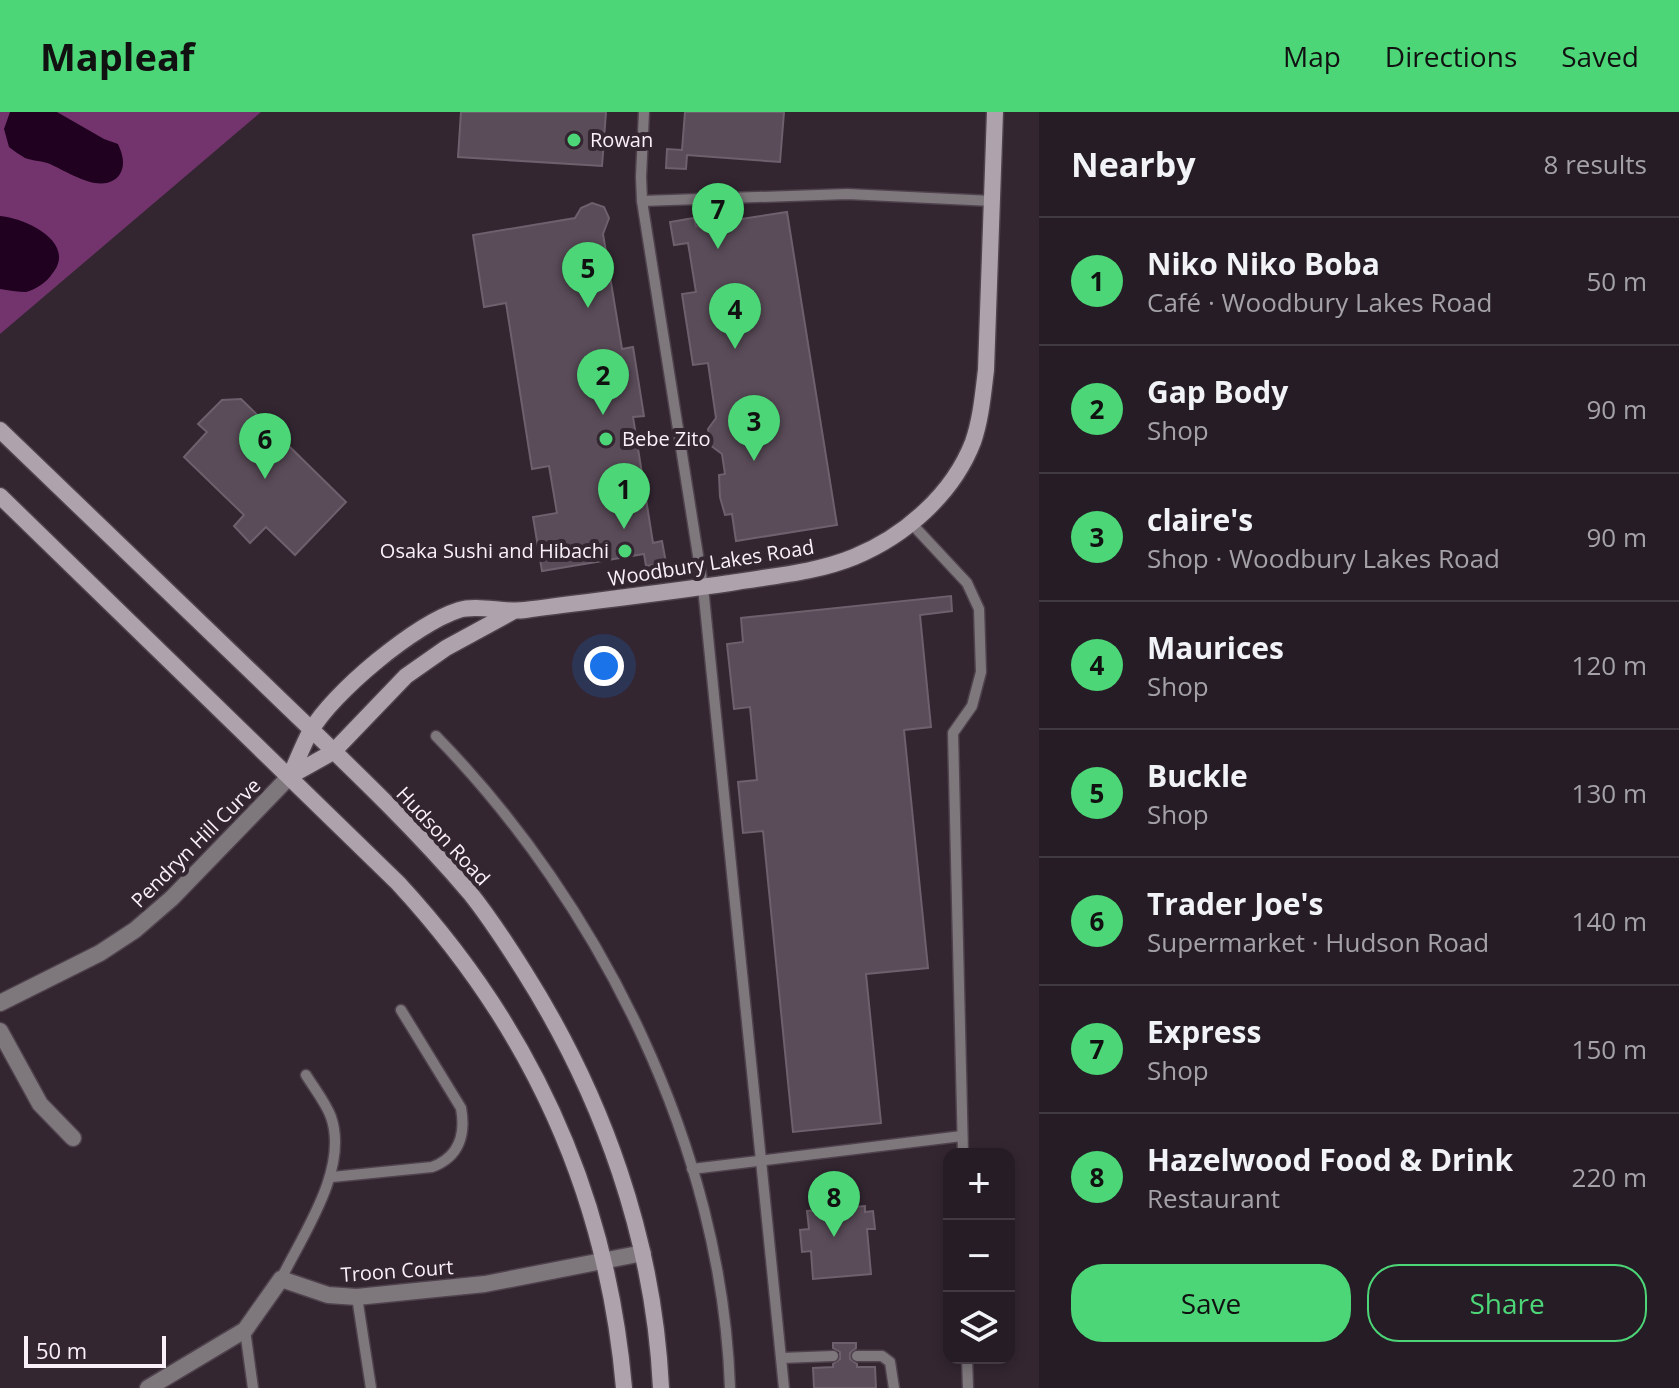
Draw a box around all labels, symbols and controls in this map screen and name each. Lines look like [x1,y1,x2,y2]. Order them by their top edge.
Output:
text: Mapleaf [40,30,195,82]
text: Map [1283,37,1341,75]
text: Directions [1385,37,1517,75]
text: Saved [1561,37,1639,75]
place label: Rowan [590,126,653,153]
marker: Rowan [565,131,583,149]
text: Nearby [1071,141,1196,187]
text: 8 results [1544,146,1647,182]
pin: 7 [692,183,744,249]
pin: 5 [562,242,614,308]
text: Niko Niko Boba [1147,243,1380,284]
text: 1 [1090,263,1104,299]
text: 50 m [1586,263,1647,299]
pin: 4 [709,283,761,349]
text: Café · Woodbury Lakes Road [1147,284,1492,320]
pin: 2 [577,349,629,415]
text: Gap Body [1147,371,1288,412]
text: 2 [1090,391,1104,427]
text: 90 m [1586,391,1647,427]
pin: 3 [728,395,780,461]
text: Shop [1147,412,1209,448]
pin: 6 [239,413,291,479]
place label: Bebe Zito [622,425,710,452]
marker: Bebe Zito [597,430,615,448]
pin: 1 [598,463,650,529]
text: claire's [1147,499,1253,540]
text: 3 [1090,519,1104,555]
text: 90 m [1586,519,1647,555]
street label: Woodbury Lakes Road [606,533,816,592]
place label: Osaka Sushi and Hibachi [380,537,609,564]
text: Shop · Woodbury Lakes Road [1147,540,1500,576]
marker: Osaka Sushi and Hibachi [616,542,634,560]
text: Maurices [1147,627,1284,668]
your location [584,646,624,686]
text: 4 [1090,647,1104,683]
text: 120 m [1572,647,1647,683]
text: Shop [1147,668,1209,704]
text: Buckle [1147,755,1248,796]
street label: Pendryn Hill Curve [125,772,266,913]
text: 5 [1090,775,1104,811]
text: 130 m [1572,775,1647,811]
street label: Hudson Road [391,780,496,891]
text: Shop [1147,796,1209,832]
text: Trader Joe's [1147,883,1323,924]
text: 6 [1090,903,1104,939]
text: 140 m [1572,903,1647,939]
text: Supermarket · Hudson Road [1147,924,1489,960]
text: Express [1147,1011,1261,1052]
text: 7 [1090,1031,1104,1067]
text: 150 m [1572,1031,1647,1067]
text: Shop [1147,1052,1209,1088]
text: Hazelwood Food & Drink [1147,1139,1513,1180]
map controls [943,1148,1015,1364]
button: + [943,1148,1015,1220]
text: 8 [1090,1159,1104,1195]
text: 220 m [1572,1159,1647,1195]
pin: 8 [808,1171,860,1237]
text: Restaurant [1147,1180,1280,1216]
button: − [943,1220,1015,1292]
street label: Troon Court [340,1253,454,1288]
button: Save [1071,1264,1351,1342]
button: Share [1367,1264,1647,1342]
button: layers [943,1292,1015,1364]
scale bar [24,1332,166,1368]
text: 50 m [36,1335,87,1365]

